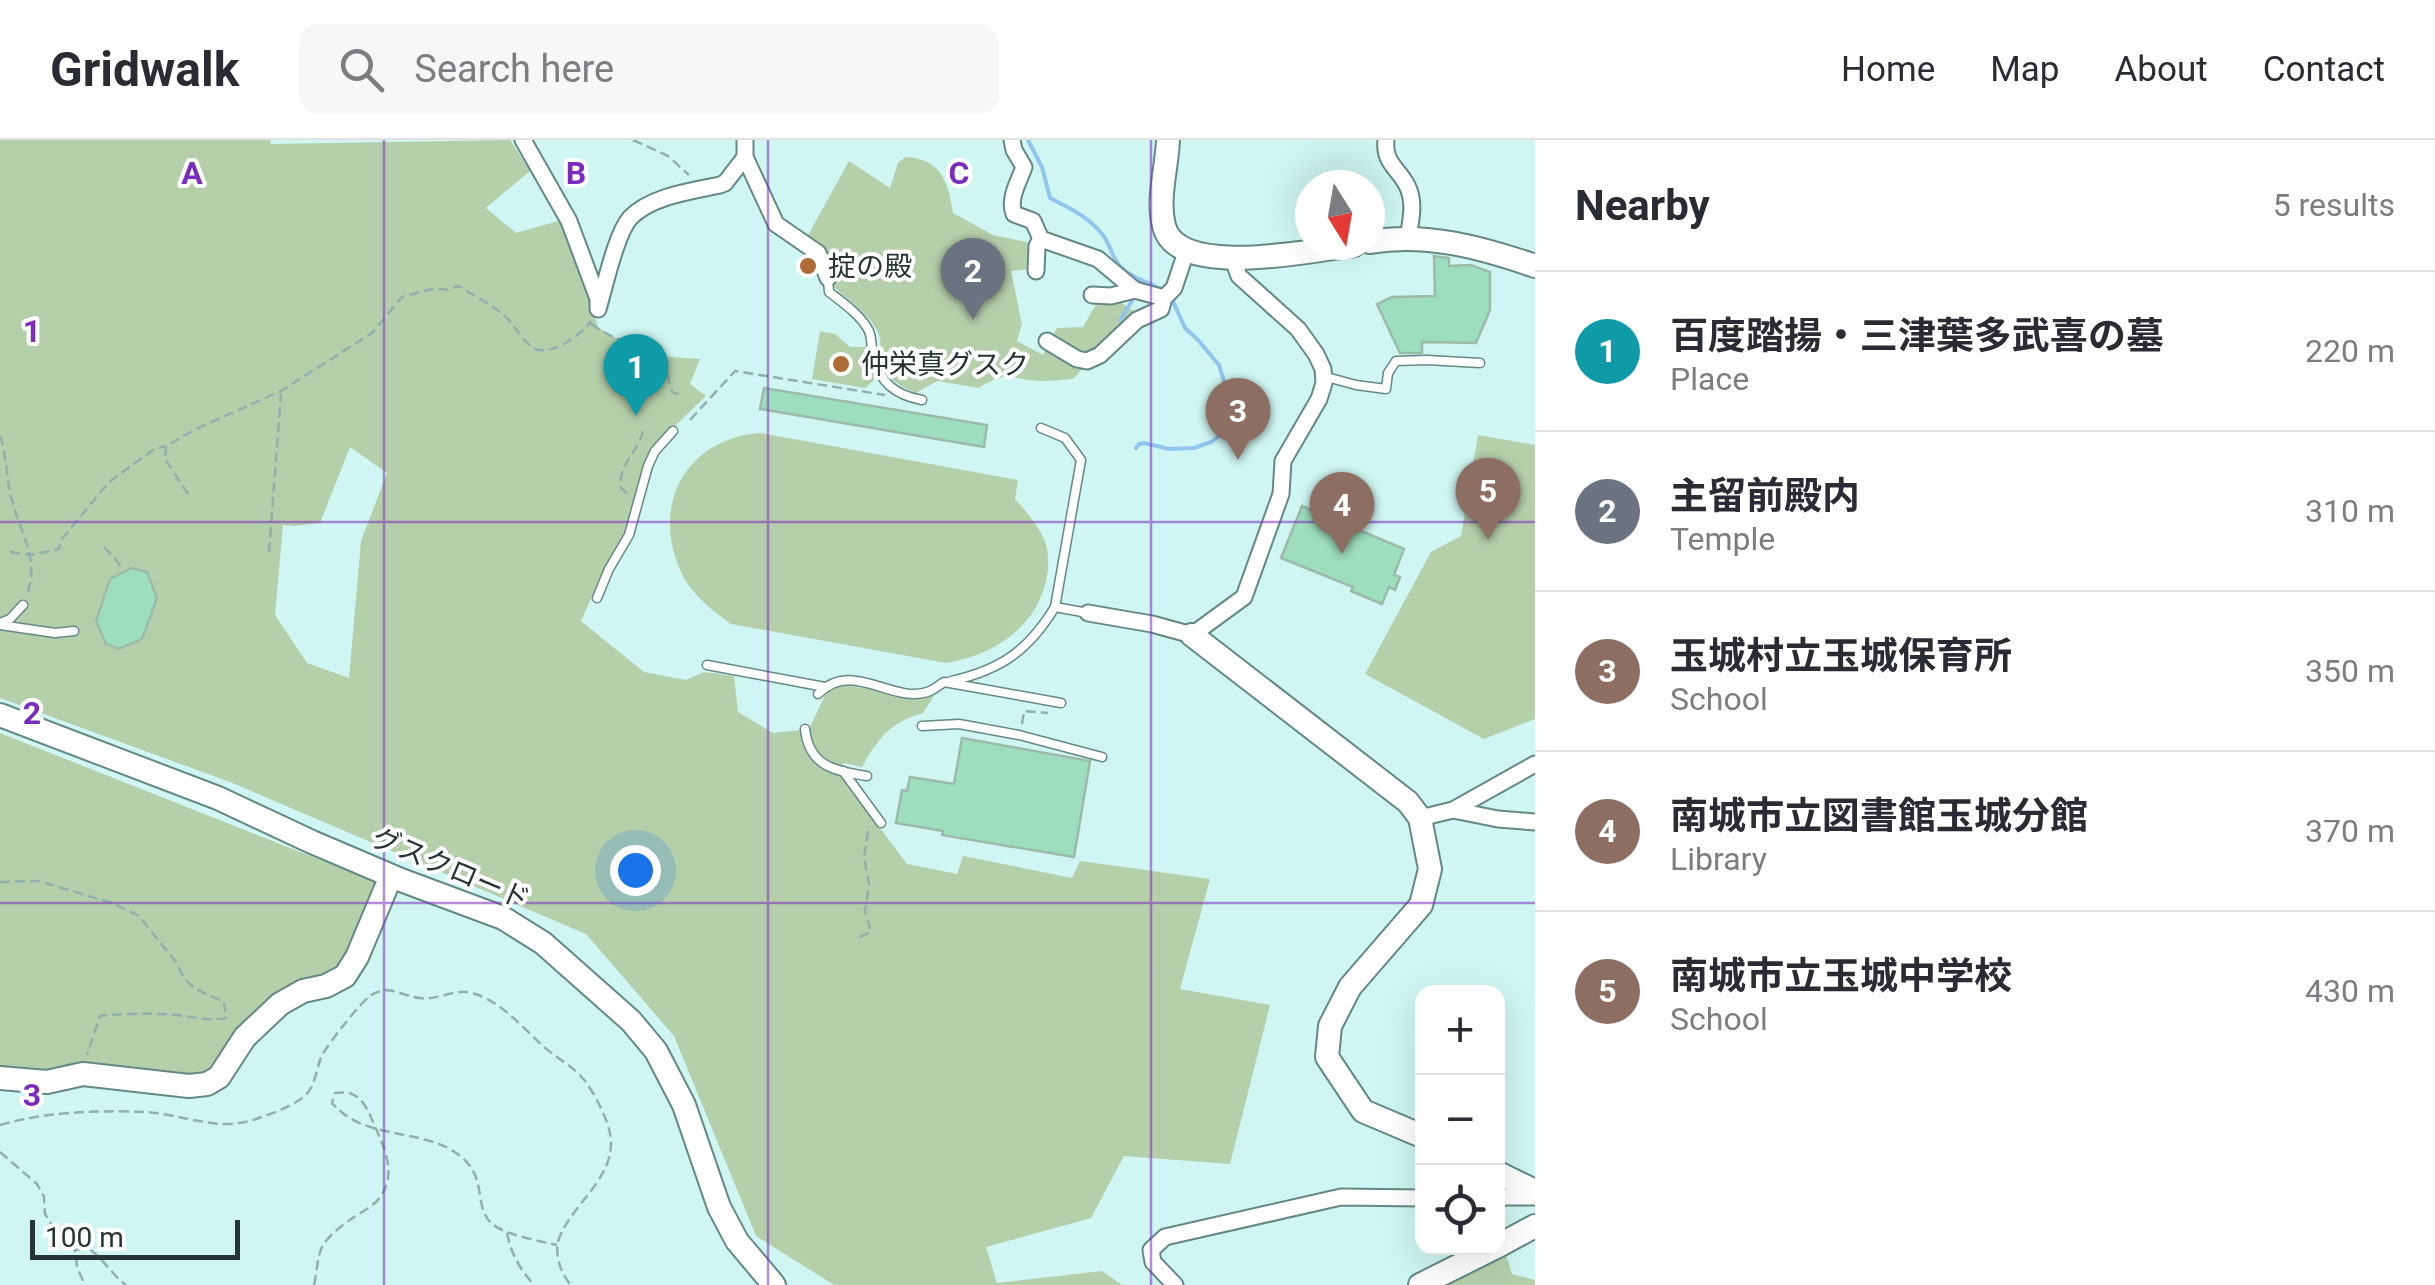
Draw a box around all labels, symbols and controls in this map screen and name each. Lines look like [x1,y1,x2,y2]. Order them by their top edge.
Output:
search box [299,24,999,114]
text: Gridwalk [50,41,239,98]
icon: search [334,42,389,97]
text: Search here [414,47,614,91]
text: Home [1841,49,1935,90]
text: Map [1990,49,2059,90]
text: About [2114,49,2208,90]
text: Contact [2263,49,2385,90]
text: A [181,154,203,192]
text: B [566,154,586,192]
text: C [949,154,969,192]
north arrow [1295,170,1385,260]
text: Nearby [1575,181,1710,230]
text: 5 results [2273,186,2395,224]
pin: 2 [940,238,1006,320]
place label: 掟の殿 [828,250,912,283]
marker: 掟の殿 [797,255,819,277]
text: 1 [23,312,41,350]
text: 百度踏揚・三津葉多武喜の墓 [1670,314,2164,358]
text: 1 [1598,332,1617,370]
text: 220 m [2305,332,2395,370]
pin: 1 [604,334,668,416]
place label: 仲栄真グスク [861,348,1029,381]
marker: 仲栄真グスク [830,353,852,375]
text: Place [1670,360,1749,398]
pin: 3 [1206,378,1270,460]
pin: 5 [1456,458,1520,540]
pin: 4 [1310,472,1374,554]
text: 主留前殿内 [1670,474,1860,518]
text: 2 [1598,492,1617,530]
text: 310 m [2305,492,2395,530]
text: Temple [1670,520,1775,558]
text: 玉城村立玉城保育所 [1670,634,2012,678]
text: 3 [1598,652,1617,690]
text: 350 m [2305,652,2395,690]
text: School [1670,680,1768,718]
text: 2 [23,694,41,732]
text: 南城市立図書館玉城分館 [1670,794,2088,838]
text: 4 [1598,812,1617,850]
text: 370 m [2305,812,2395,850]
street label: グスクロード [367,820,535,916]
text: Library [1670,840,1767,878]
your location [610,845,661,896]
text: 南城市立玉城中学校 [1670,954,2012,998]
text: 5 [1598,972,1617,1010]
text: 430 m [2305,972,2395,1010]
map controls [1415,985,1505,1255]
button: + [1415,985,1505,1075]
text: School [1670,1000,1768,1038]
button: − [1415,1075,1505,1165]
text: 3 [23,1076,41,1114]
button: locate [1415,1165,1505,1255]
scale bar [30,1215,240,1260]
text: 100 m [45,1221,124,1254]

